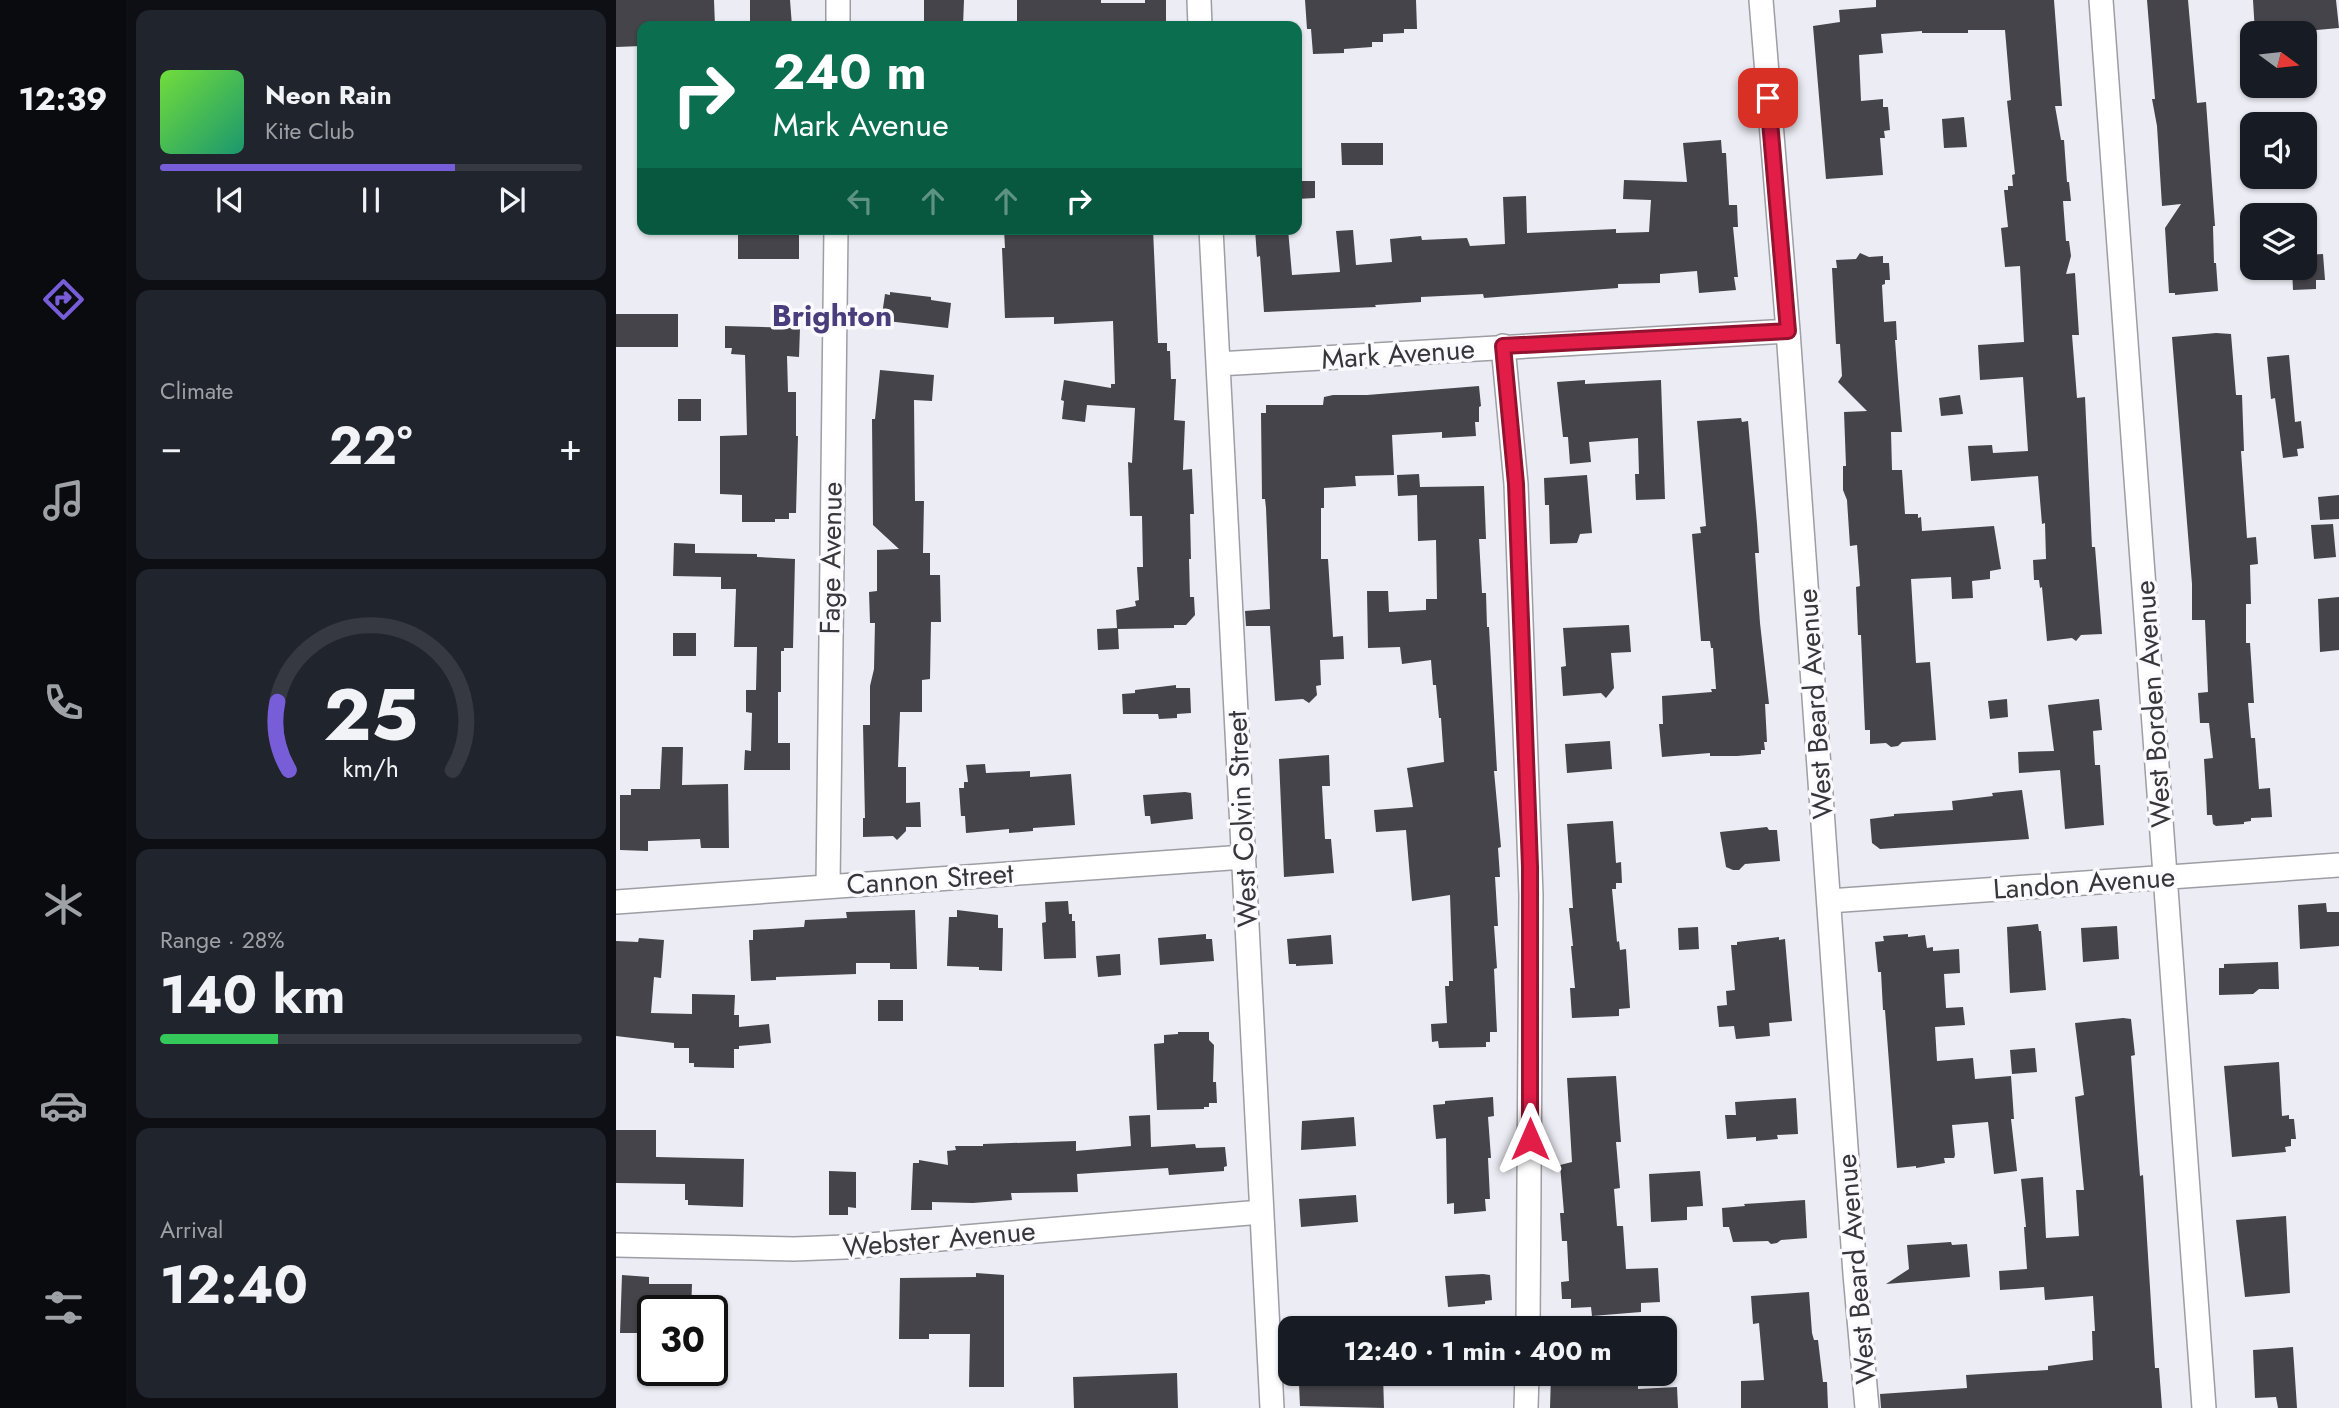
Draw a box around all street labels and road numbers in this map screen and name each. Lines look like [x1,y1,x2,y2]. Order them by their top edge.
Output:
street label: Mark Avenue [1320,328,1476,380]
street label: Fage Avenue [809,481,853,635]
street label: West Borden Avenue [2124,579,2182,829]
street label: West Beard Avenue [1786,587,1844,821]
street label: West Colvin Street [1216,709,1268,928]
street label: Cannon Street [845,853,1015,905]
street label: Landon Avenue [1992,856,2176,910]
street label: West Beard Avenue [1826,1152,1886,1386]
street label: Webster Avenue [841,1210,1037,1268]

